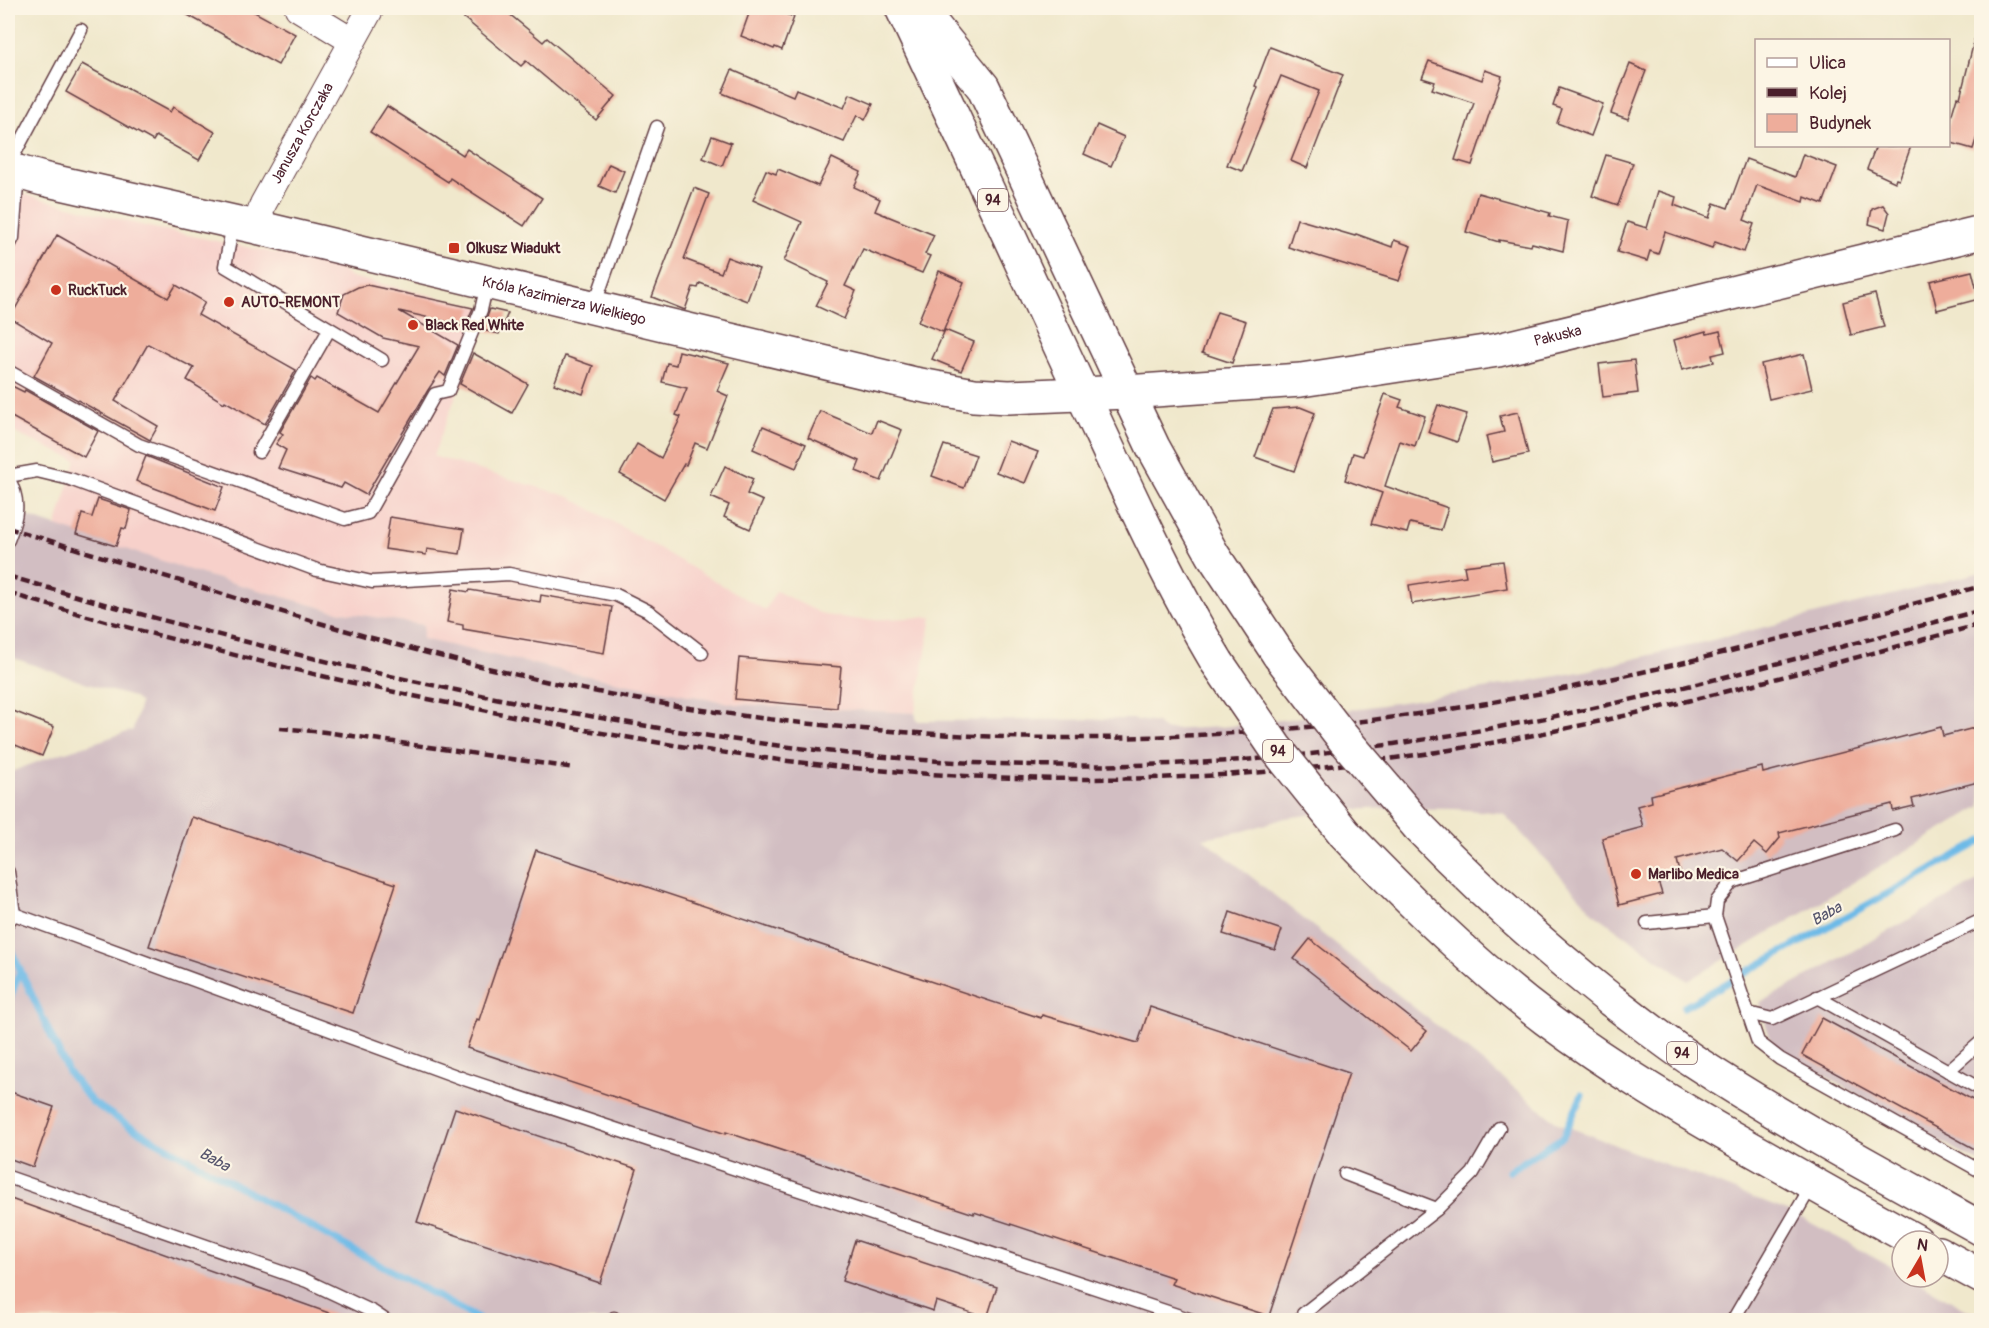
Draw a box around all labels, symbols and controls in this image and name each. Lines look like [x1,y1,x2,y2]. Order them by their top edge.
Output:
legend [1755,39,1950,147]
text: Ulica [1809,52,1846,75]
street label: Janusza Korczaka [267,79,338,187]
text: Kolej [1809,82,1847,105]
text: Budynek [1809,112,1872,135]
road number: 94 [978,189,1008,211]
place label: Olkusz Wiadukt [466,239,561,258]
marker: Olkusz Wiadukt [447,241,461,255]
street label: Króla Kazimierza Wielkiego [480,272,648,330]
place label: RuckTuck [68,281,128,300]
marker: RuckTuck [49,283,63,297]
place label: AUTO-REMONT [241,293,341,312]
marker: AUTO-REMONT [222,295,236,309]
place label: Black Red White [425,316,525,335]
marker: Black Red White [406,318,420,332]
street label: Pakuska [1532,321,1584,351]
road number: 94 [1263,740,1293,762]
place label: Marlibo Medica [1648,865,1739,884]
marker: Marlibo Medica [1629,867,1643,881]
water label: Baba [1808,897,1847,930]
road number: 94 [1667,1042,1697,1064]
water label: Baba [196,1143,235,1177]
north arrow [1890,1229,1950,1289]
text: N [1915,1234,1930,1256]

